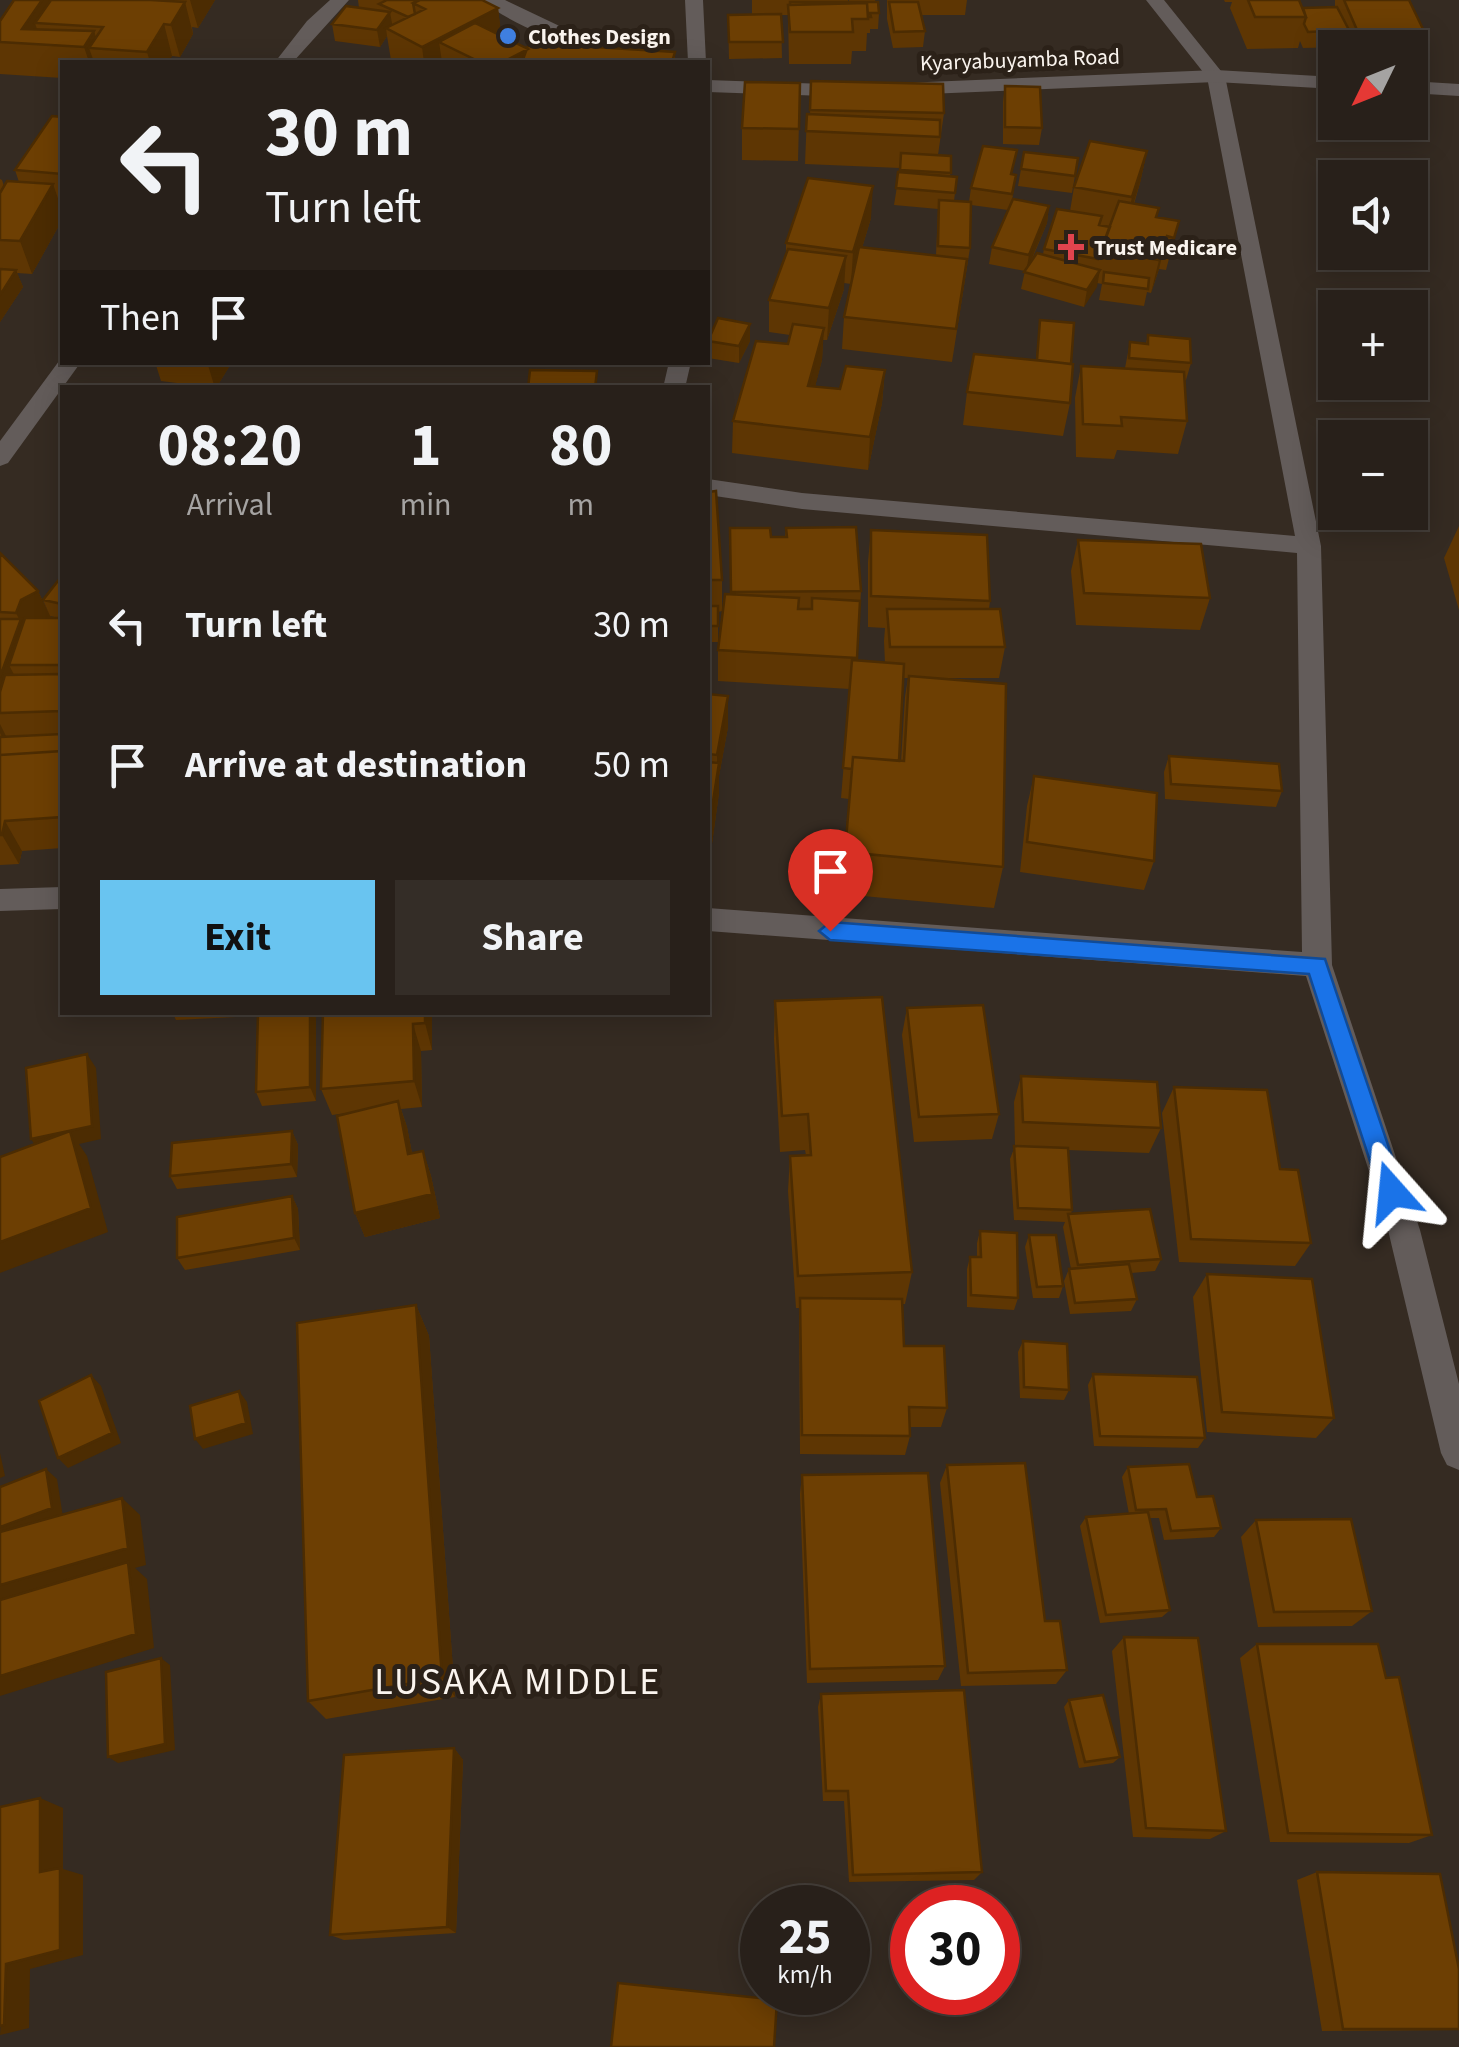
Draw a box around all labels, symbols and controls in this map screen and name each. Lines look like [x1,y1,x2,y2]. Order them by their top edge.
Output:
place label: Clothes Design [528,21,671,53]
marker: Clothes Design [497,25,519,47]
north arrow [1318,30,1428,140]
map controls [1318,30,1428,530]
street label: Kyaryabuyamba Road [919,41,1121,79]
text: 30 m [265,83,413,183]
icon: left [100,100,230,230]
button: sound [1318,160,1428,270]
text: Turn left [265,176,421,240]
place label: Trust Medicare [1094,232,1237,264]
marker: Trust Medicare [1058,234,1084,260]
icon: arrive [201,290,256,345]
button: + [1318,290,1428,400]
text: Then [100,291,181,345]
text: 08:20 [157,404,302,489]
text: 1 [410,404,442,489]
text: 80 [549,404,612,489]
button: − [1318,420,1428,530]
text: Arrival [187,482,273,528]
text: min [400,482,452,528]
text: m [568,482,594,528]
icon: left [100,598,155,653]
text: Turn left [185,598,327,652]
text: 30 m [593,598,670,652]
icon: arrive [100,738,155,793]
text: Arrive at destination [185,738,527,792]
text: 50 m [593,738,670,792]
pin [788,829,873,932]
icon: arrive [803,844,858,899]
button: Exit [100,880,375,995]
button: Share [395,880,670,995]
position arrow [1340,1140,1444,1244]
district label: LUSAKA MIDDLE [374,1655,662,1709]
speed limit sign: 30 [890,1885,1020,2015]
text: 25 [779,1902,831,1973]
text: km/h [777,1957,833,1993]

